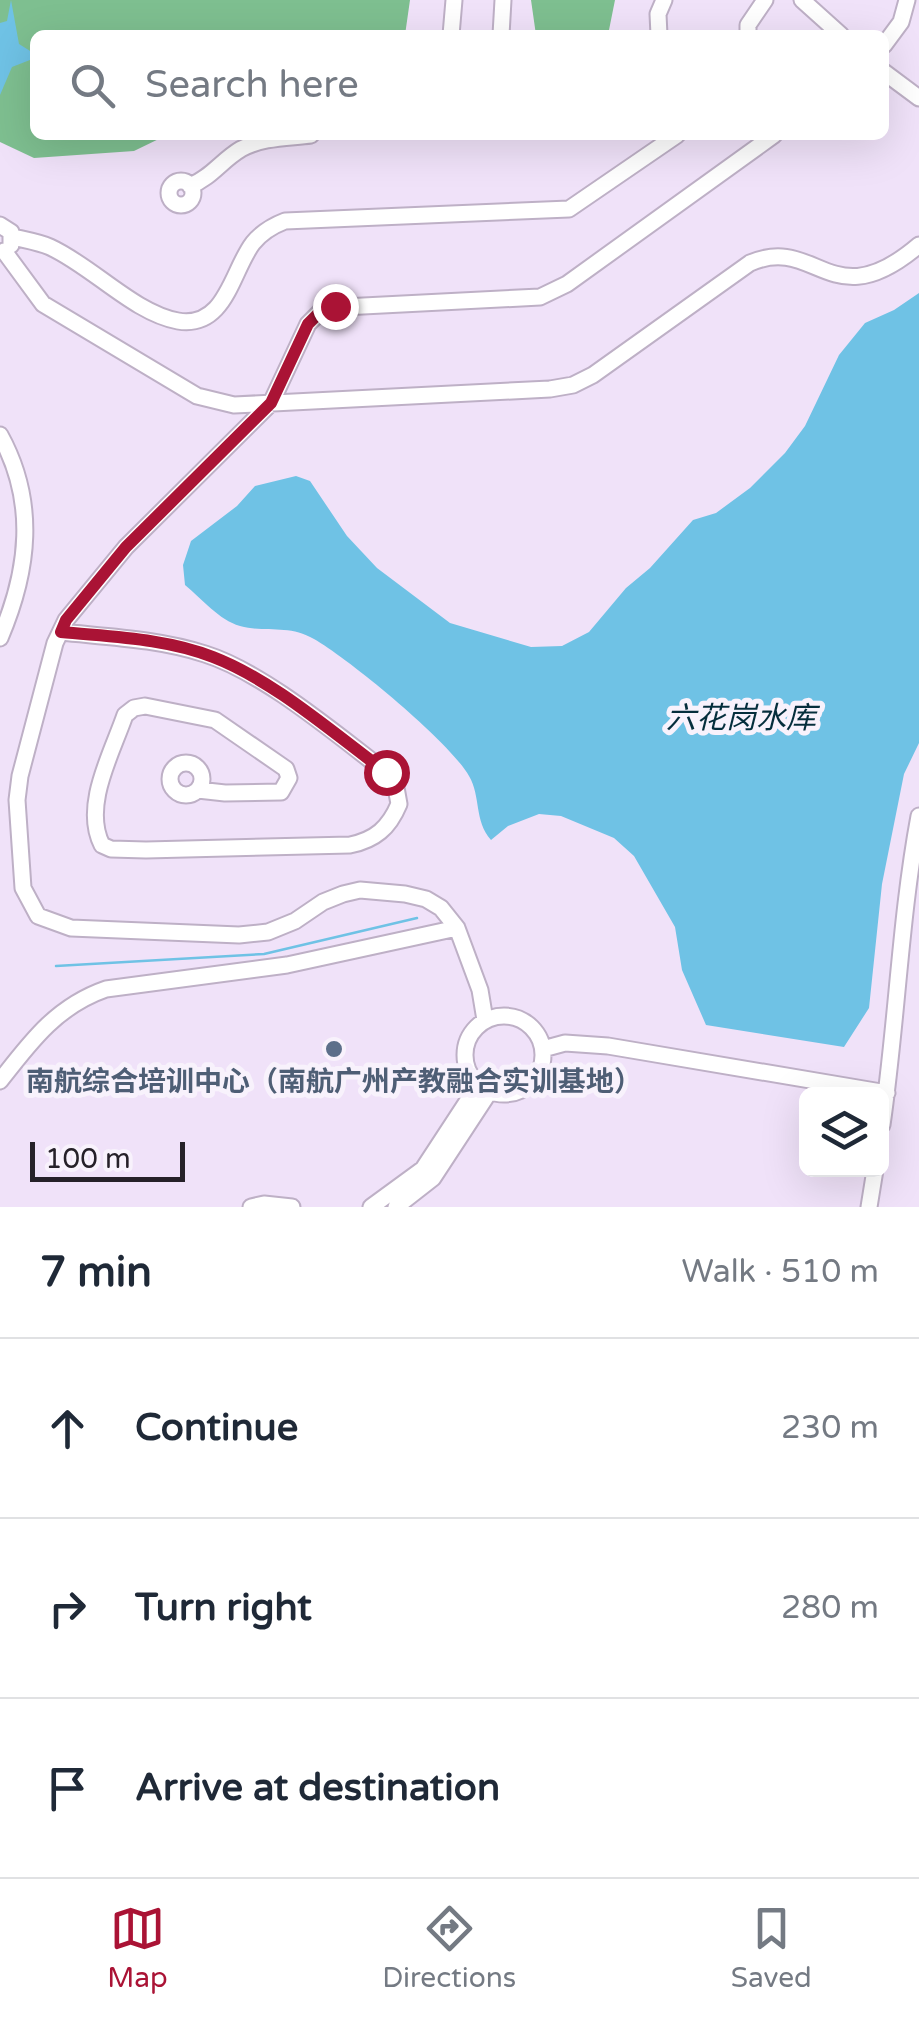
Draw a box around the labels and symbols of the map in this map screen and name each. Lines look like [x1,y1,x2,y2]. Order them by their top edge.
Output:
route end [313,284,359,330]
water label: 六花岗水库 [666,700,821,737]
route start [364,750,410,796]
marker: 南航综合培训中心（南航广州产教融合实训基地） [323,1038,345,1060]
place label: 南航综合培训中心（南航广州产教融合实训基地） [26,1065,642,1099]
scale bar [30,1137,185,1182]

